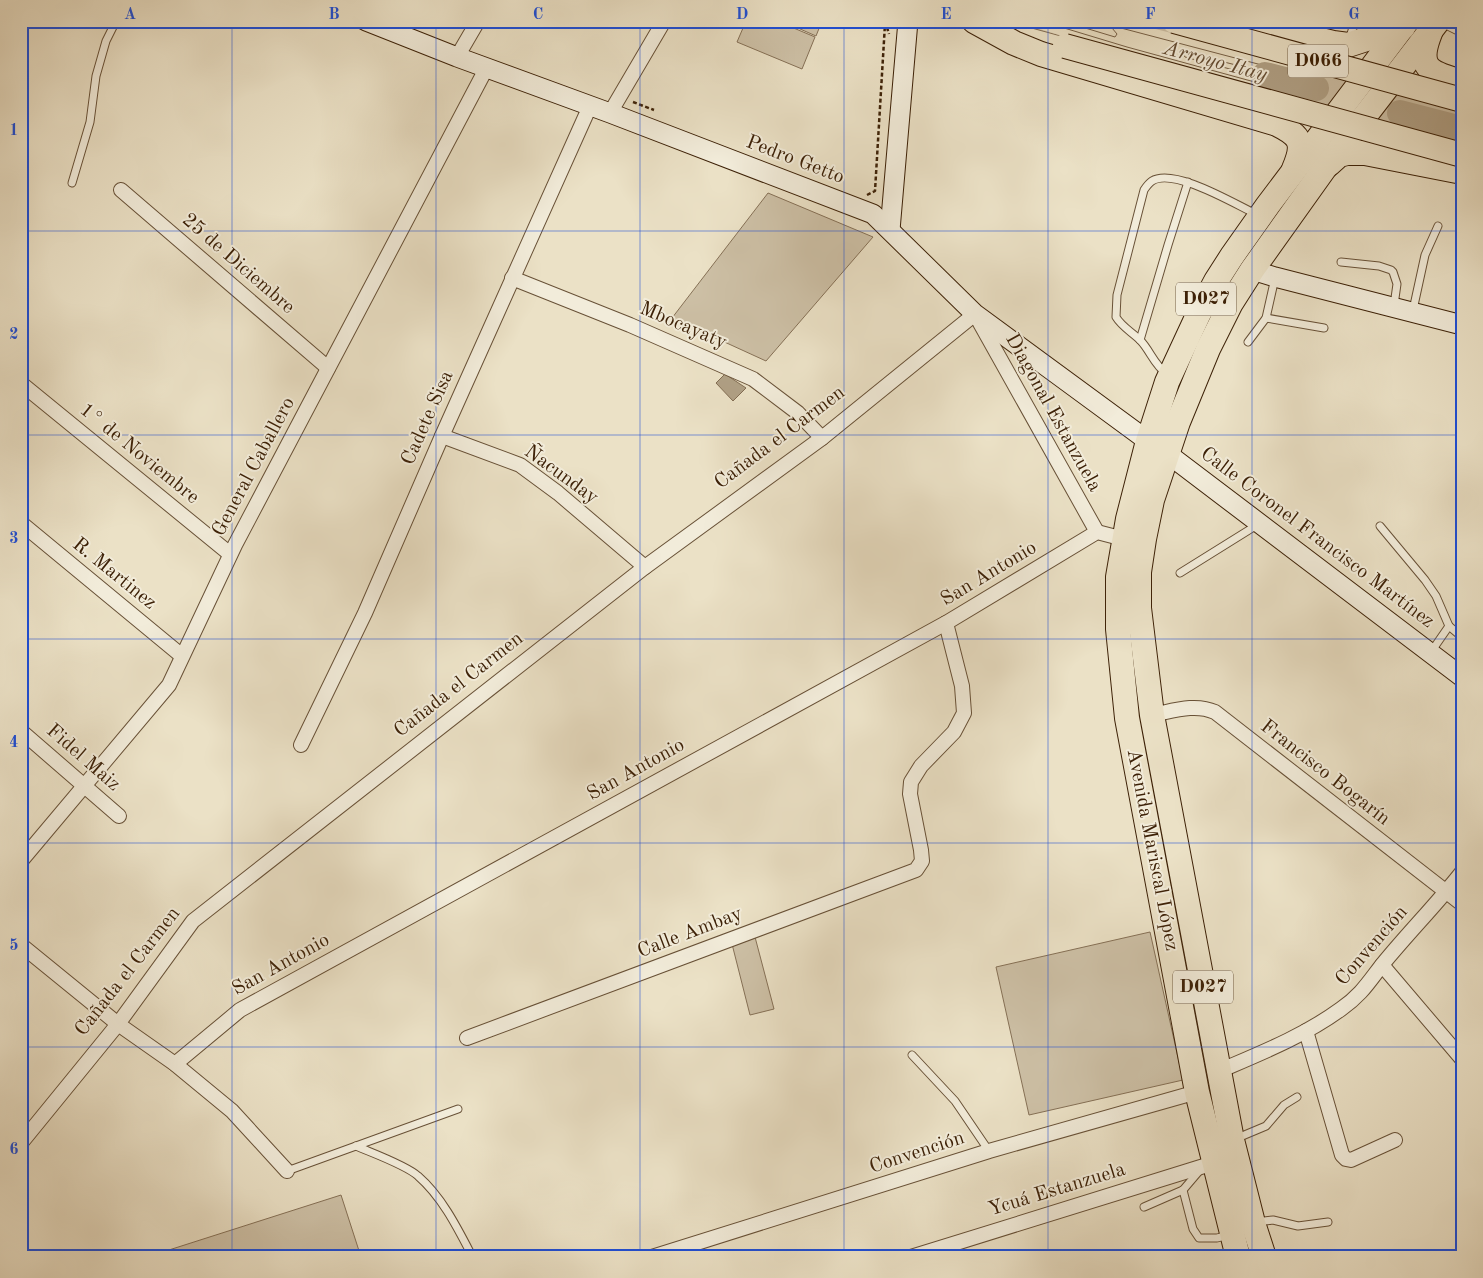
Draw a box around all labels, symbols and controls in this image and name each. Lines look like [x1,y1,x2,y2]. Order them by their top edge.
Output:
text: A [124,7,136,23]
text: B [328,7,340,23]
text: C [533,7,543,23]
text: D [736,7,748,23]
text: E [940,7,952,23]
text: F [1145,7,1156,23]
text: G [1348,7,1360,23]
water label: Arroyo Itay [1160,38,1269,86]
road number: D066 [1288,44,1348,78]
text: 1 [9,123,19,139]
street label: Pedro Getto [743,132,847,188]
street label: 25 de Diciembre [178,210,298,318]
road number: D027 [1176,282,1236,316]
street label: Mbocayaty [636,299,730,353]
text: 2 [9,327,19,343]
street label: Diagonal Estanzuela [1001,331,1105,496]
street label: Cadete Sisa [398,368,458,468]
street label: Cañada el Carmen [711,383,849,493]
street label: General Caballero [209,394,299,540]
street label: 1° de Noviembre [75,400,203,508]
street label: Ñacunday [520,438,604,509]
street label: Calle Coronel Francisco Martínez [1196,444,1438,632]
text: 3 [9,531,19,547]
street label: R. Martinez [68,534,160,614]
street label: San Antonio [938,538,1040,610]
street label: Cañada el Carmen [391,629,527,741]
street label: Francisco Bogarín [1256,716,1394,830]
street label: Fidel Maiz [42,721,124,795]
text: 4 [9,735,19,751]
street label: San Antonio [584,735,688,805]
street label: Avenida Mariscal López [1123,747,1181,953]
street label: Convención [1332,902,1412,990]
street label: Cañada el Carmen [72,904,184,1040]
street label: Calle Ambay [635,904,746,962]
street label: San Antonio [229,930,333,1000]
text: 5 [9,938,19,954]
road number: D027 [1173,970,1233,1004]
street label: Convención [867,1128,967,1178]
text: 6 [9,1142,19,1158]
street label: Ycuá Estanzuela [986,1160,1128,1220]

